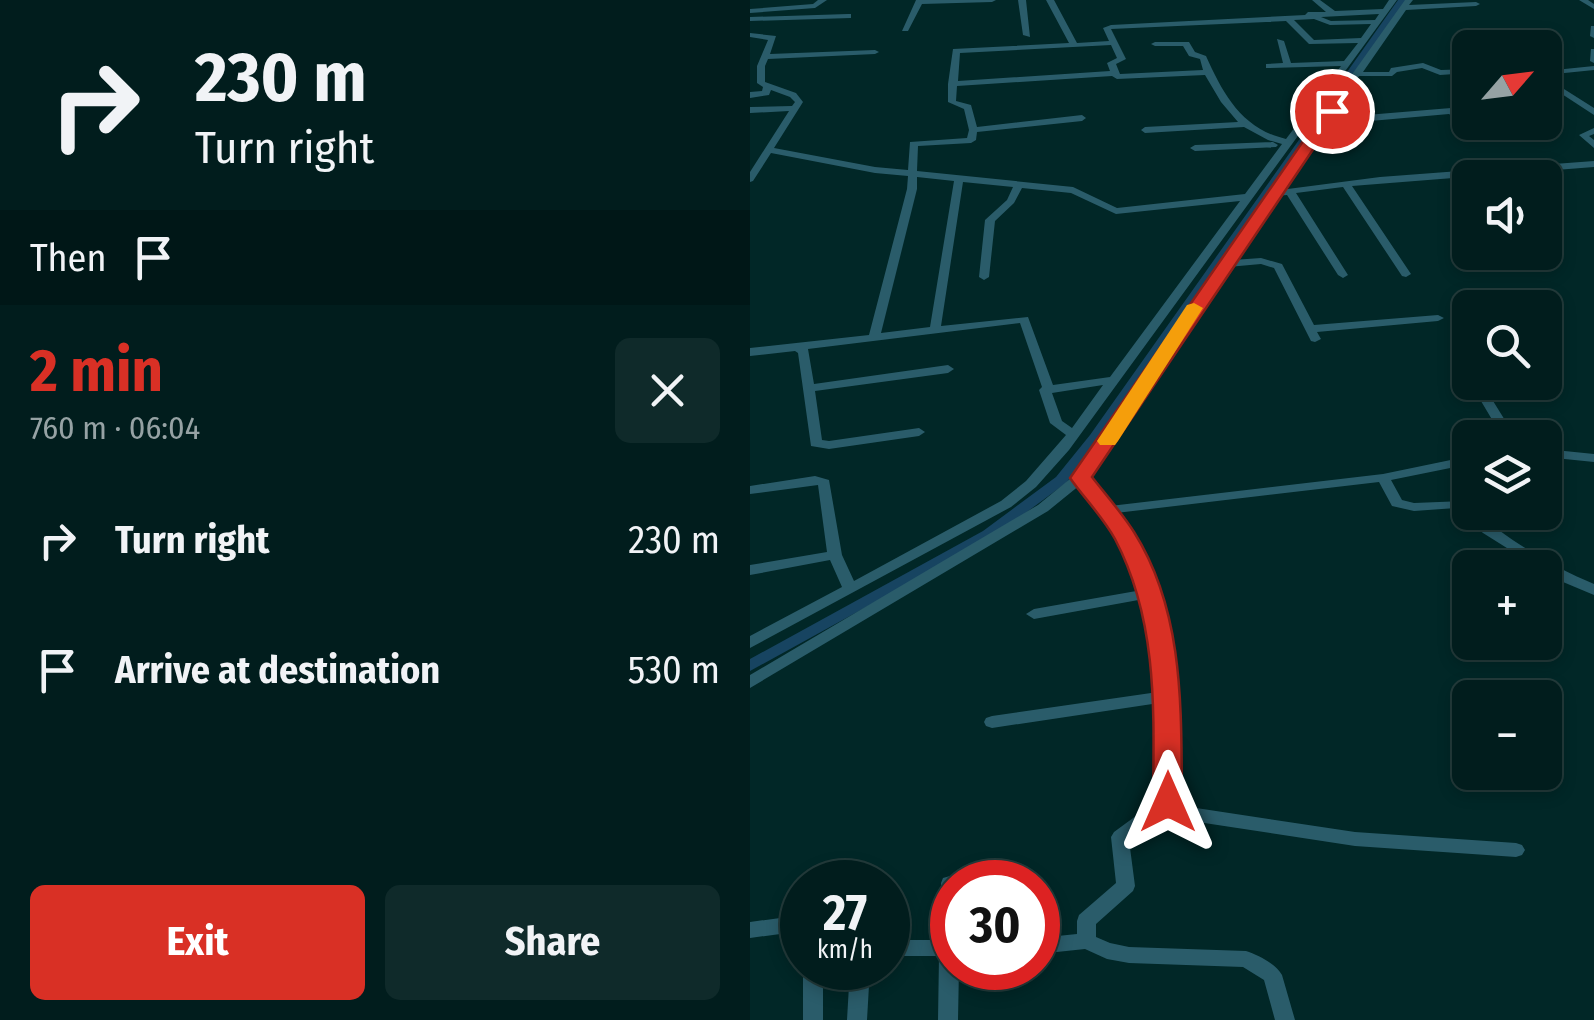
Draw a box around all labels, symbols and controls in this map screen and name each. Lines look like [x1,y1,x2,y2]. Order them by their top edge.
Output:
north arrow [1452,30,1562,140]
map controls [1452,30,1562,790]
text: 230 m [195,36,367,120]
icon: right [30,40,160,170]
pin [1290,69,1375,154]
icon: arrive [1305,84,1360,139]
text: Turn right [195,121,374,175]
button: sound [1452,160,1562,270]
icon: arrive [126,230,181,285]
text: Then [30,235,106,281]
button: search [1452,290,1562,400]
text: 2 min [30,335,163,407]
button: close [615,338,720,443]
text: 760 m · 06:04 [30,409,200,447]
button: layers [1452,420,1562,530]
icon: right [30,513,85,568]
text: Turn right [115,517,269,563]
text: 230 m [628,517,720,563]
button: + [1452,550,1562,660]
icon: arrive [30,643,85,698]
text: Arrive at destination [115,647,440,693]
text: 530 m [628,647,720,693]
button: − [1452,680,1562,790]
position arrow [1116,750,1220,854]
speed limit sign: 30 [930,860,1060,990]
text: 27 [823,883,867,943]
button: Exit [30,885,365,1000]
button: Share [385,885,720,1000]
text: km/h [817,935,873,965]

